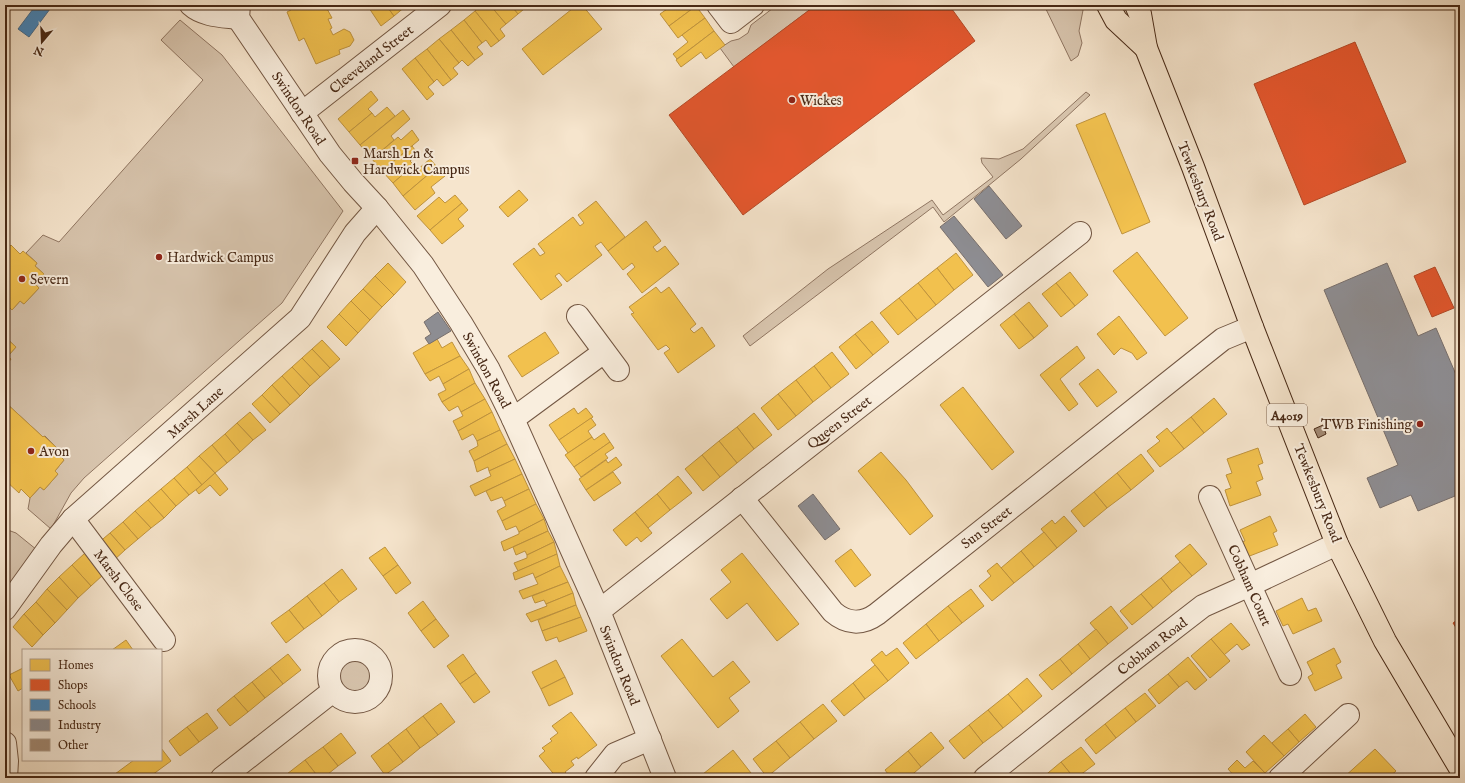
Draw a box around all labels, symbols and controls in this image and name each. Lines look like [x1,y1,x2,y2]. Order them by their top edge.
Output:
street label: Cleeveland Street [326,21,417,98]
north arrow [22,22,62,62]
text: N [32,42,47,59]
street label: Swindon Road [267,68,330,149]
place label: Wickes [800,92,842,110]
marker: Wickes [787,95,797,105]
street label: Tewkesbury Road [1173,139,1227,244]
place label: Marsh Ln & Hardwick Campus [363,145,470,179]
marker: Marsh Ln & Hardwick Campus [350,156,360,166]
place label: Hardwick Campus [167,249,274,267]
marker: Hardwick Campus [154,252,164,262]
place label: Severn [30,271,69,289]
marker: Severn [17,274,27,284]
street label: Swindon Road [458,329,515,412]
street label: Marsh Lane [164,382,228,443]
street label: Queen Street [804,392,876,454]
road number: A4019 [1267,404,1307,426]
place label: TWB Finishing [1321,416,1412,434]
marker: TWB Finishing [1415,419,1425,429]
street label: Tewkesbury Road [1289,441,1345,546]
place label: Avon [38,443,70,461]
marker: Avon [26,446,36,456]
street label: Sun Street [958,502,1016,553]
street label: Cobham Court [1223,542,1275,629]
street label: Marsh Close [89,546,148,615]
street label: Cobham Road [1114,614,1192,680]
street label: Swindon Road [595,623,643,708]
legend [22,649,162,761]
text: Homes [58,658,94,673]
text: Shops [58,678,88,694]
text: Schools [58,698,96,713]
text: Industry [58,718,101,733]
text: Other [58,738,89,753]

